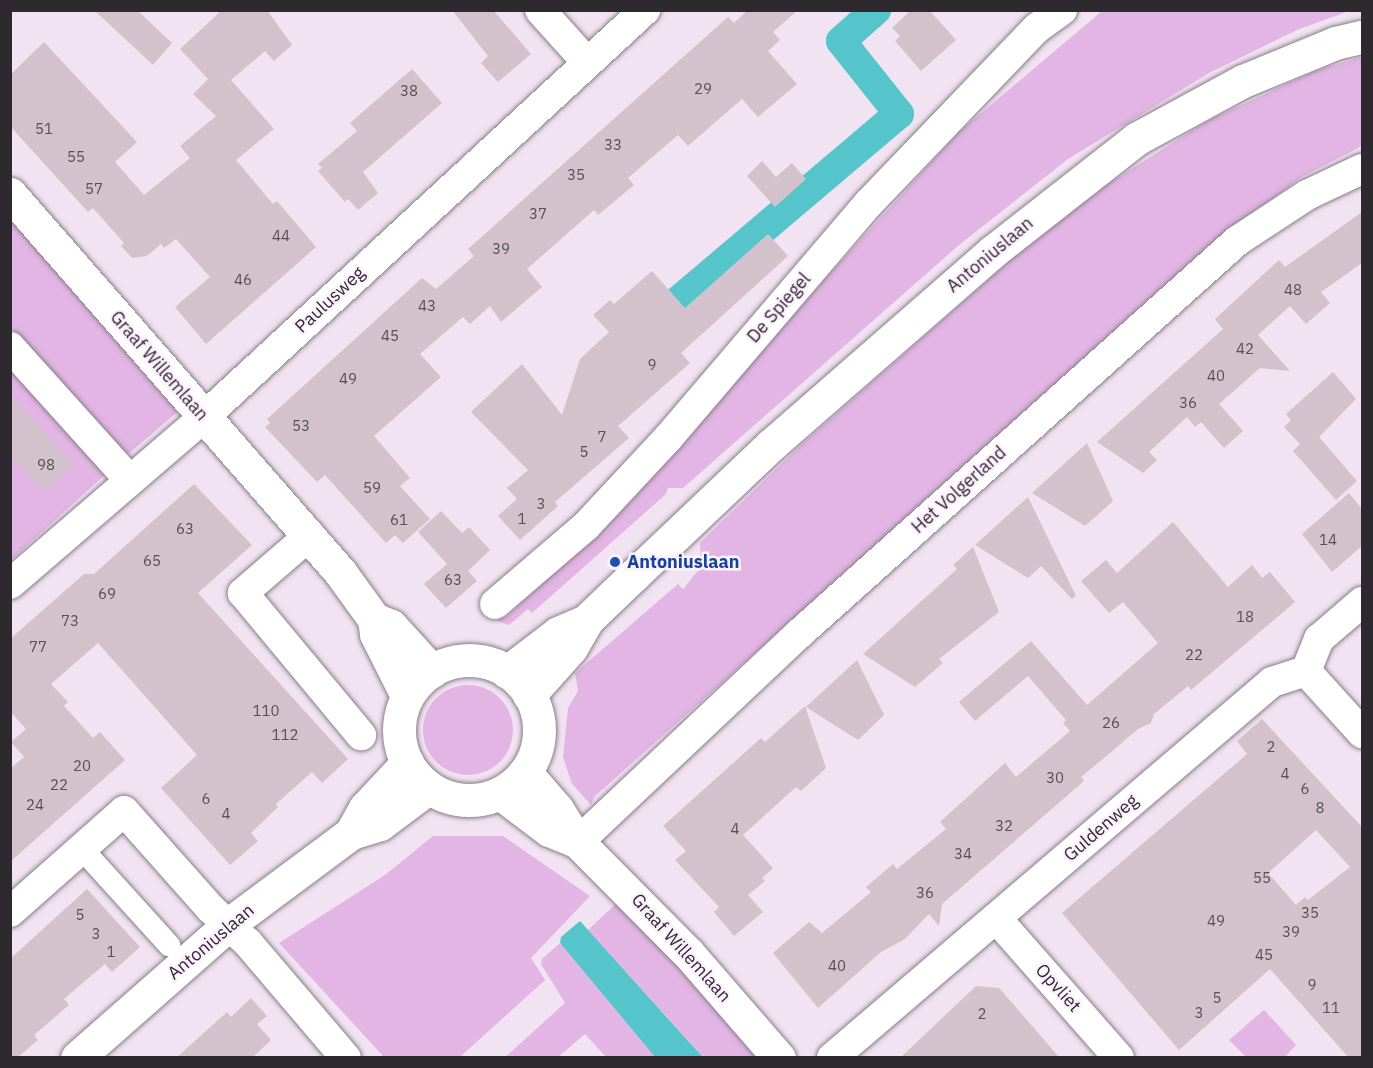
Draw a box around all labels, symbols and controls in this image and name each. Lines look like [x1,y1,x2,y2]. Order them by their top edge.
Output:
house number: 29 [694,80,712,98]
house number: 38 [400,82,418,100]
house number: 51 [35,120,53,138]
house number: 33 [604,136,622,154]
house number: 55 [67,148,85,166]
house number: 35 [567,166,585,184]
house number: 57 [85,180,103,198]
house number: 37 [529,205,547,223]
street label: Antoniuslaan [942,213,1038,297]
house number: 44 [272,227,290,245]
house number: 39 [492,240,510,258]
street label: Paulusweg [291,262,369,338]
street label: De Spiegel [743,269,815,347]
house number: 46 [234,271,252,289]
house number: 48 [1284,281,1302,299]
house number: 43 [418,297,436,315]
street label: Graaf Willemlaan [105,307,213,425]
house number: 45 [381,327,399,345]
house number: 42 [1236,340,1254,358]
house number: 9 [648,356,656,374]
house number: 40 [1207,367,1225,385]
house number: 49 [339,370,357,388]
house number: 36 [1179,394,1197,412]
house number: 53 [292,417,310,435]
house number: 7 [598,428,606,446]
street label: Het Volgerland [907,442,1011,538]
house number: 5 [580,443,588,461]
house number: 98 [37,456,55,474]
house number: 59 [363,479,381,497]
house number: 3 [537,495,545,513]
house number: 1 [518,510,526,528]
house number: 61 [390,511,408,529]
house number: 63 [176,520,194,538]
house number: 14 [1319,531,1337,549]
place label: Antoniuslaan [627,551,739,573]
house number: 65 [143,552,161,570]
marker: Antoniuslaan [608,555,622,569]
house number: 63 [444,571,462,589]
house number: 69 [98,585,116,603]
house number: 18 [1236,608,1254,626]
house number: 73 [61,612,79,630]
house number: 77 [29,638,47,656]
house number: 22 [1185,646,1203,664]
house number: 110 [253,702,279,720]
house number: 26 [1102,714,1120,732]
house number: 112 [272,726,298,744]
house number: 2 [1267,738,1275,756]
house number: 20 [73,757,91,775]
house number: 4 [1281,765,1289,783]
house number: 30 [1046,769,1064,787]
house number: 22 [50,776,68,794]
house number: 6 [1301,780,1309,798]
house number: 6 [202,790,210,808]
street label: Guldenweg [1059,790,1143,866]
house number: 24 [26,796,44,814]
house number: 8 [1316,799,1324,817]
house number: 4 [222,805,230,823]
house number: 32 [995,817,1013,835]
house number: 4 [731,820,739,838]
house number: 34 [954,845,972,863]
house number: 55 [1253,869,1271,887]
house number: 36 [916,884,934,902]
street label: Graaf Willemlaan [627,889,735,1007]
street label: Antoniuslaan [163,900,259,984]
house number: 35 [1301,904,1319,922]
house number: 5 [76,906,84,924]
house number: 49 [1207,912,1225,930]
house number: 39 [1282,923,1300,941]
house number: 3 [92,925,100,943]
house number: 1 [107,943,115,961]
house number: 45 [1255,946,1273,964]
house number: 40 [828,957,846,975]
street label: Opvliet [1031,959,1085,1017]
house number: 9 [1308,976,1316,994]
house number: 5 [1213,989,1221,1007]
house number: 11 [1322,999,1340,1017]
house number: 3 [1195,1004,1203,1022]
house number: 2 [978,1005,986,1023]

